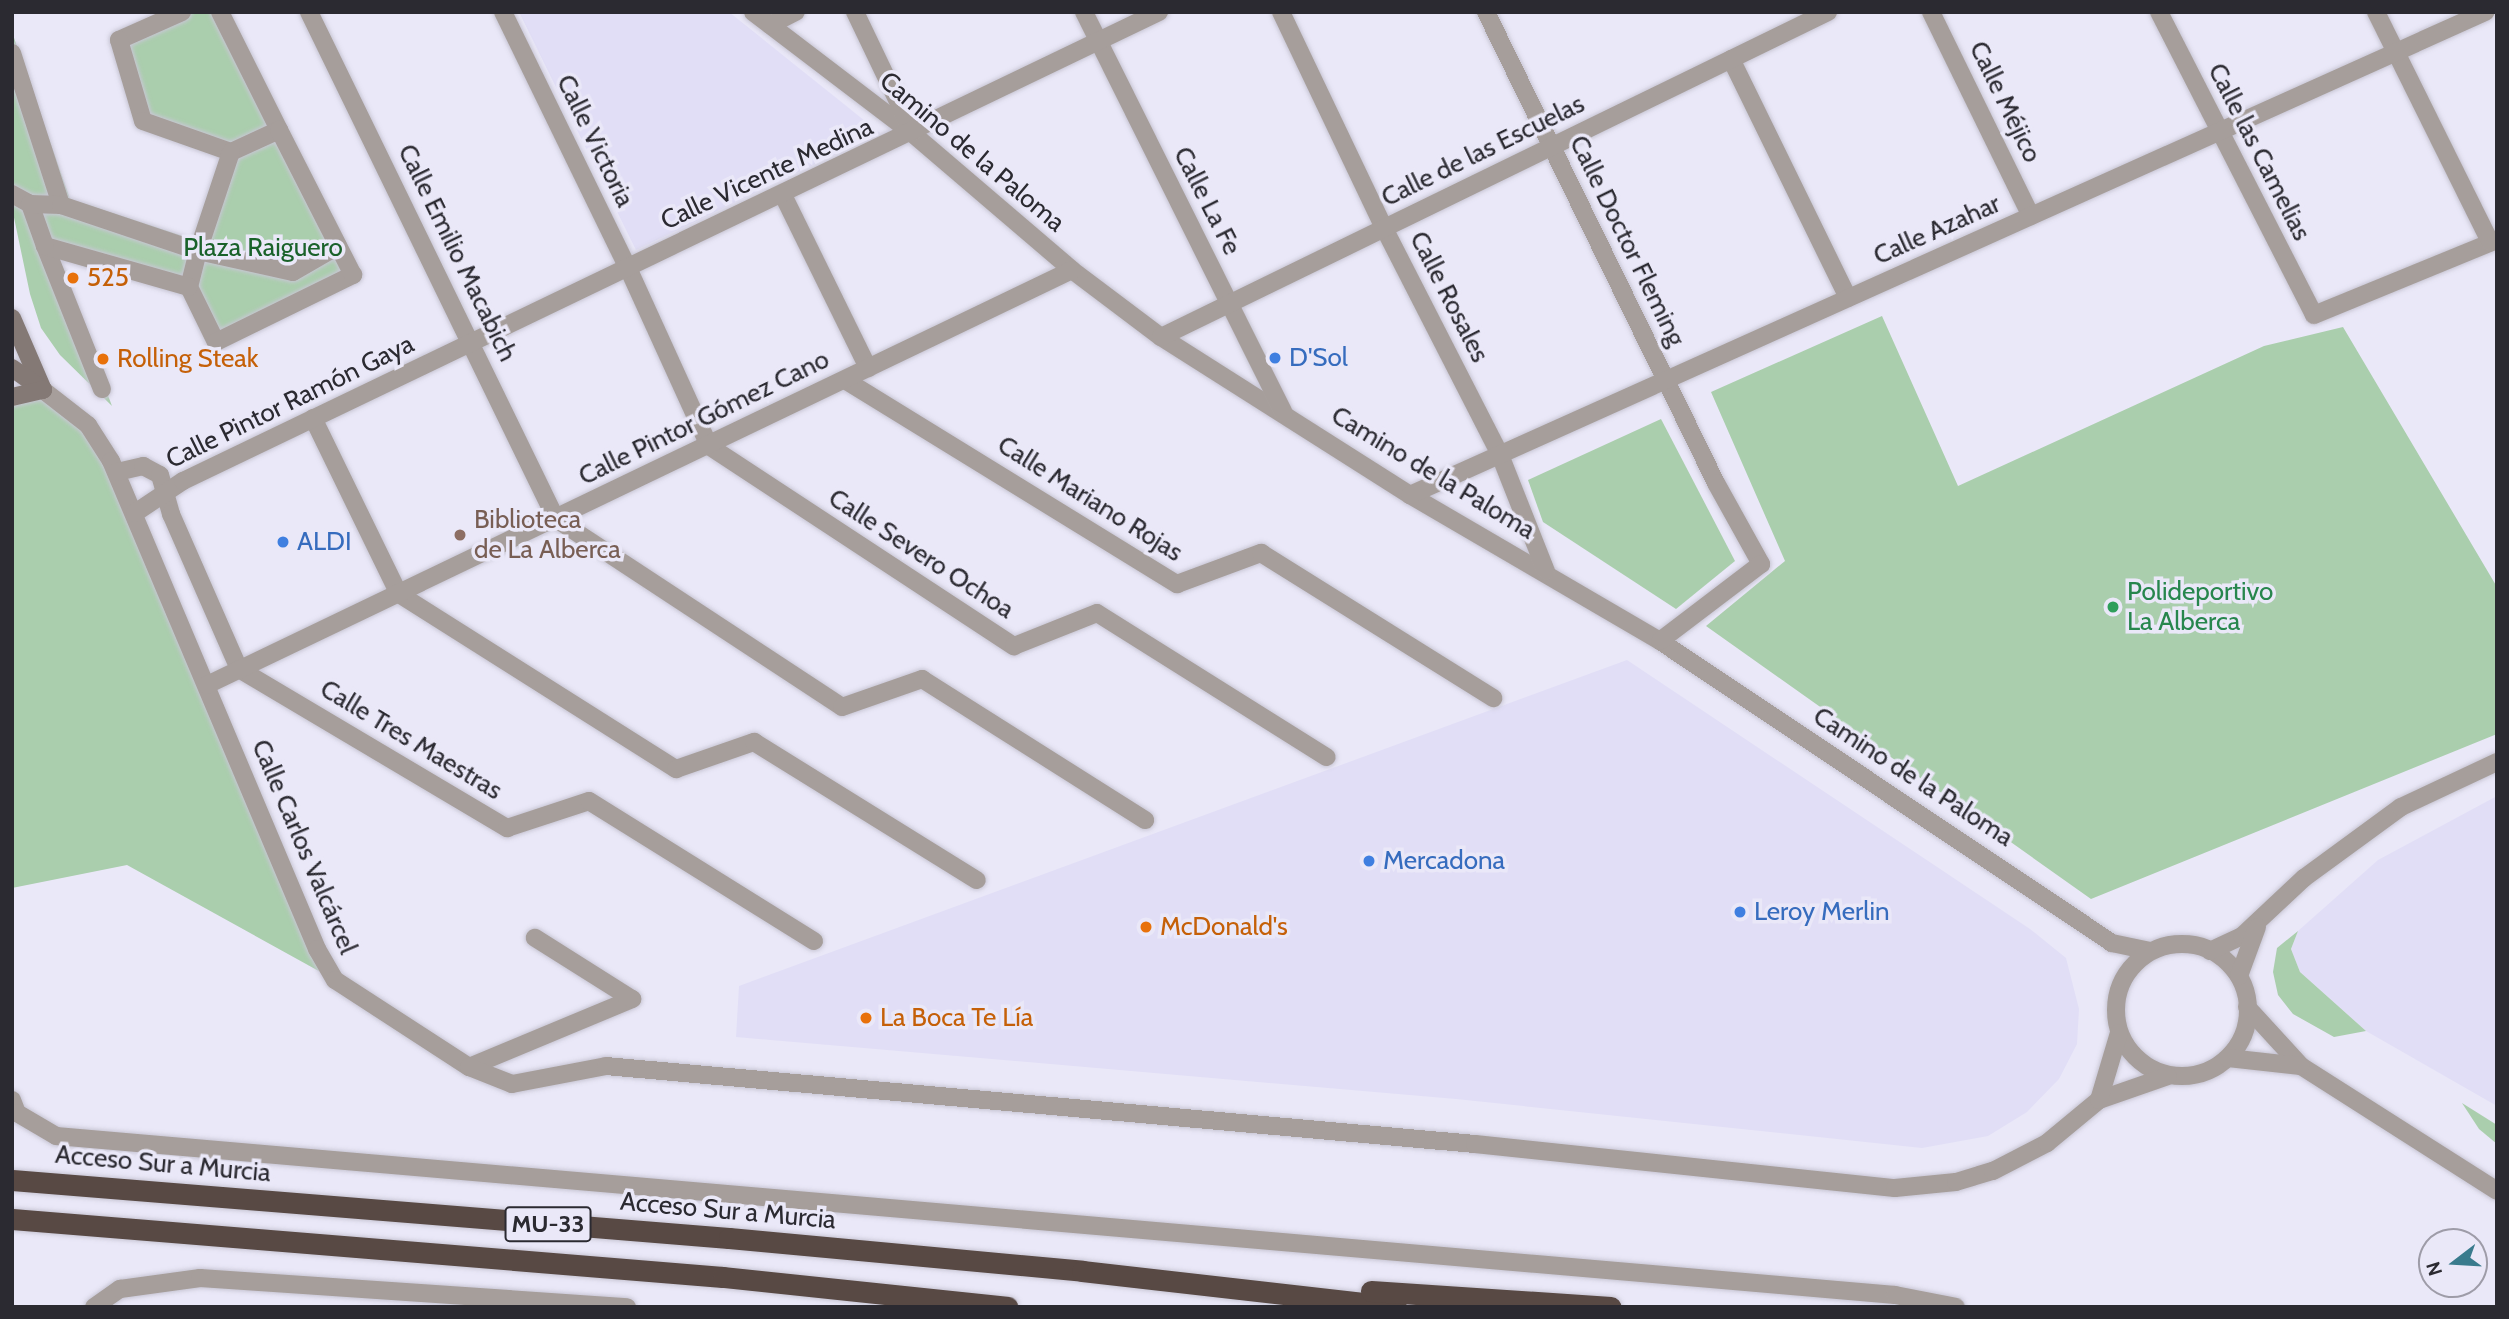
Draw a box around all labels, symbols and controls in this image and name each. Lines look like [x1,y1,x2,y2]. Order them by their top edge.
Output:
street label: Calle Méjico [1962,36,2048,168]
street label: Calle las Camelias [2201,58,2317,246]
street label: Camino de la Paloma [873,65,1071,239]
street label: Calle Victoria [550,70,640,212]
street label: Calle de las Escuelas [1376,88,1590,214]
street label: Calle Vicente Medina [656,111,878,237]
street label: Calle Doctor Fleming [1562,131,1692,351]
street label: Calle Emilio Macabich [391,139,523,367]
street label: Calle La Fe [1167,142,1247,260]
street label: Calle Azahar [1869,188,2005,272]
street label: Calle Rosales [1403,226,1495,368]
park label: Plaza Raiguero [183,232,343,264]
place label: 525 [87,262,129,294]
marker: 525 [65,270,81,286]
street label: Calle Pintor Ramón Gaya [161,328,419,476]
place label: D'Sol [1289,342,1348,374]
place label: Rolling Steak [117,343,258,375]
street label: Calle Pintor Gómez Cano [574,344,834,492]
marker: D'Sol [1267,350,1283,366]
marker: Rolling Steak [95,351,111,367]
street label: Camino de la Paloma [1325,400,1541,546]
street label: Calle Mariano Rojas [992,430,1188,568]
street label: Calle Severo Ochoa [823,482,1019,626]
place label: Biblioteca de La Alberca [474,504,621,566]
place label: ALDI [297,526,352,558]
marker: Biblioteca de La Alberca [452,527,468,543]
marker: ALDI [275,534,291,550]
place label: Polideportivo La Alberca [2127,576,2273,638]
marker: Polideportivo La Alberca [2105,599,2121,615]
street label: Calle Tres Maestras [314,673,508,807]
street label: Camino de la Paloma [1807,701,2019,853]
street label: Calle Carlos Valcárcel [245,735,363,959]
place label: Mercadona [1383,845,1505,877]
marker: Mercadona [1361,853,1377,869]
place label: Leroy Merlin [1754,896,1889,928]
marker: Leroy Merlin [1732,904,1748,920]
place label: McDonald's [1160,911,1288,943]
marker: McDonald's [1138,919,1154,935]
place label: La Boca Te Lía [880,1002,1033,1034]
marker: La Boca Te Lía [858,1010,874,1026]
street label: Acceso Sur a Murcia [54,1139,272,1189]
street label: Acceso Sur a Murcia [619,1186,837,1236]
road number: MU-33 [504,1204,592,1244]
north arrow [2418,1228,2488,1298]
text: N [2421,1259,2447,1278]

